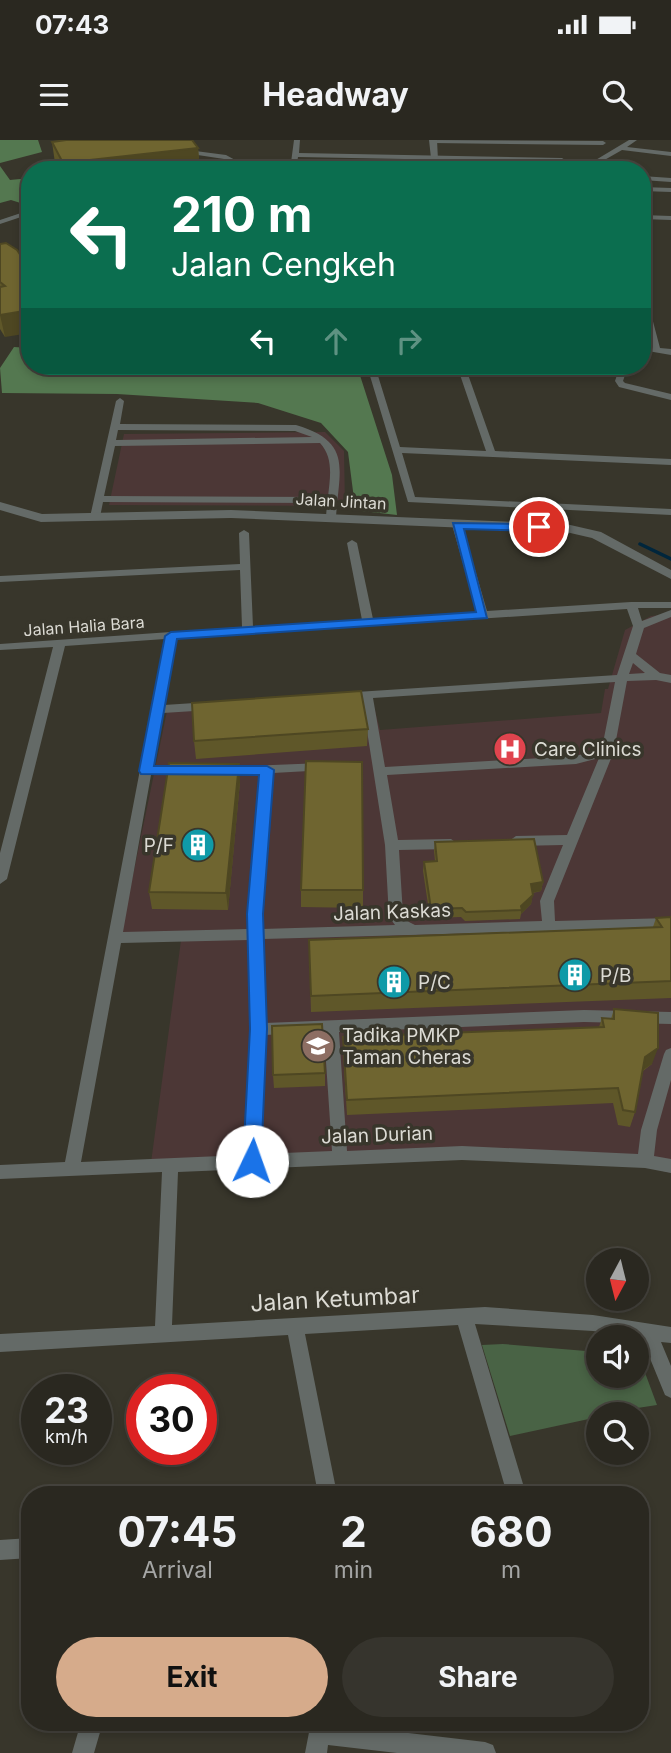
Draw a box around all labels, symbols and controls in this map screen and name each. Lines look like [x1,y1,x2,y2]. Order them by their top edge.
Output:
text: 07:43 [35,9,109,40]
text: Headway [262,75,409,114]
icon: menu [35,76,73,114]
icon: search [598,76,636,114]
text: 210 m [171,185,312,244]
icon: left [56,189,147,280]
text: Jalan Cengkeh [171,245,396,284]
icon: left [244,322,282,360]
icon: ahead [317,322,355,360]
icon: right [390,322,428,360]
street label: Jalan Jintan [295,489,387,513]
pin [509,497,569,557]
icon: arrive [520,508,558,546]
street label: Jalan Halia Bara [23,612,145,640]
hospital icon: Care Clinics [491,730,529,768]
place label: Care Clinics [534,738,642,761]
building icon: P/F [179,826,217,864]
place label: P/F [144,834,174,857]
street label: Jalan Kaskas [333,898,451,926]
building icon: P/B [556,956,594,994]
building icon: P/C [375,963,413,1001]
place label: P/B [600,964,631,987]
place label: P/C [418,971,451,994]
place label: Tadika PMKP Taman Cheras [342,1024,471,1069]
school or university icon: Tadika PMKP Taman Cheras [299,1027,337,1065]
street label: Jalan Durian [321,1122,433,1148]
position arrow [215,1124,289,1198]
north arrow [586,1248,649,1311]
map controls [586,1248,649,1465]
street label: Jalan Ketumbar [250,1281,421,1317]
button: sound [586,1325,649,1388]
speed limit sign: 30 [126,1374,217,1465]
text: 23 [44,1389,89,1431]
button: search [586,1402,649,1465]
text: km/h [45,1426,88,1447]
text: 07:45 [117,1506,237,1557]
text: 2 [340,1506,367,1557]
text: 680 [470,1506,553,1557]
text: Arrival [142,1556,213,1584]
text: min [334,1556,373,1584]
text: m [501,1556,521,1584]
button: Exit [56,1637,328,1717]
button: Share [342,1637,614,1717]

